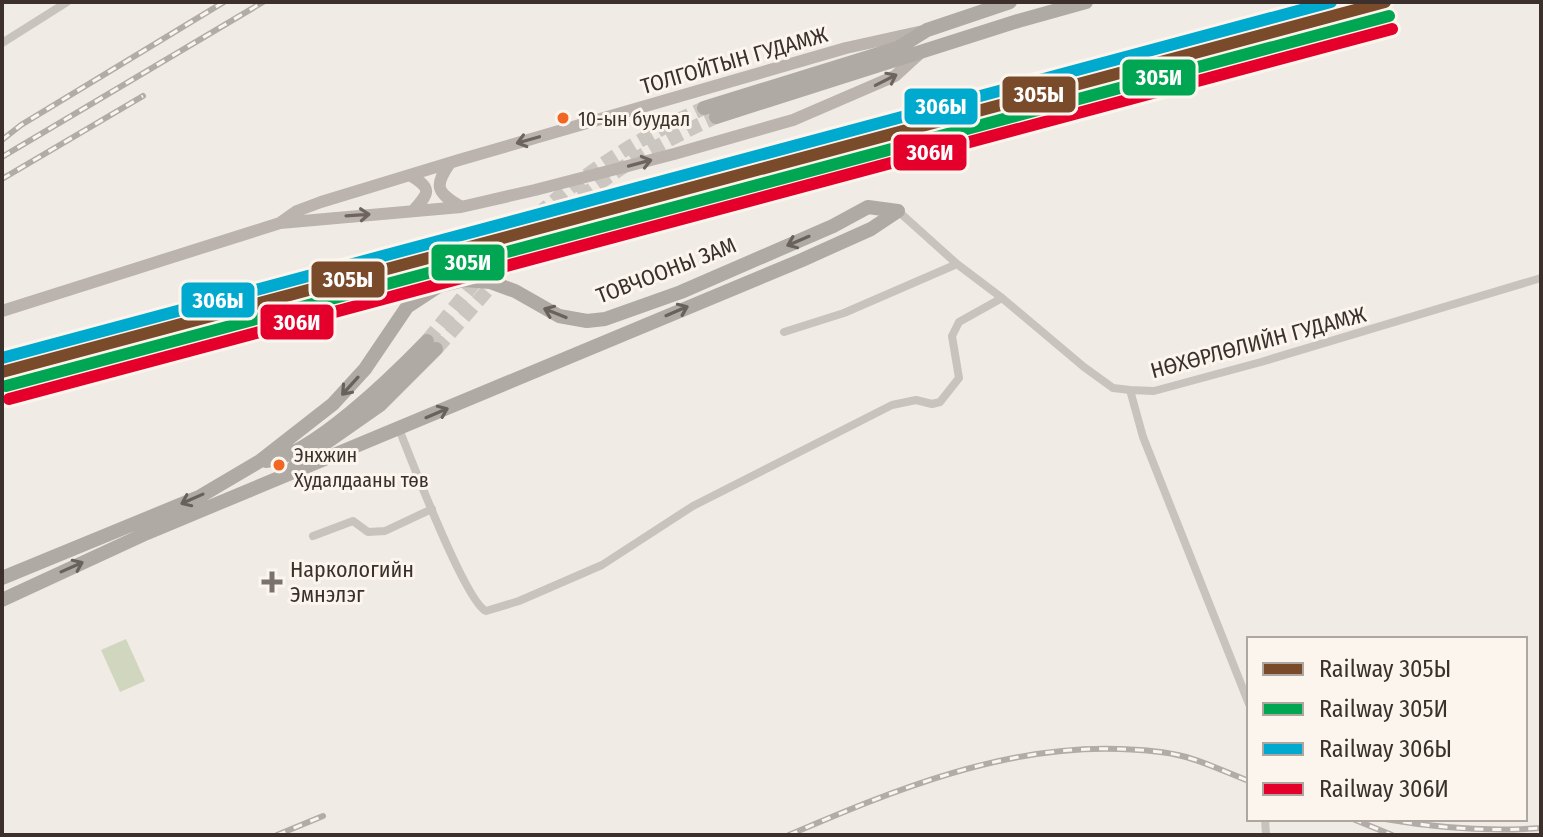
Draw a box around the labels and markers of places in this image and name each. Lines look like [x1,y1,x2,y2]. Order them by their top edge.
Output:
place label: 10-ын буудал [578,107,690,131]
marker: 10-ын буудал [555,110,571,126]
place label: Энхжин Худалдааны төв [294,443,429,492]
marker: Энхжин Худалдааны төв [271,457,287,473]
place label: Наркологийн Эмнэлэг [290,556,414,608]
marker: Наркологийн Эмнэлэг [261,571,283,593]

